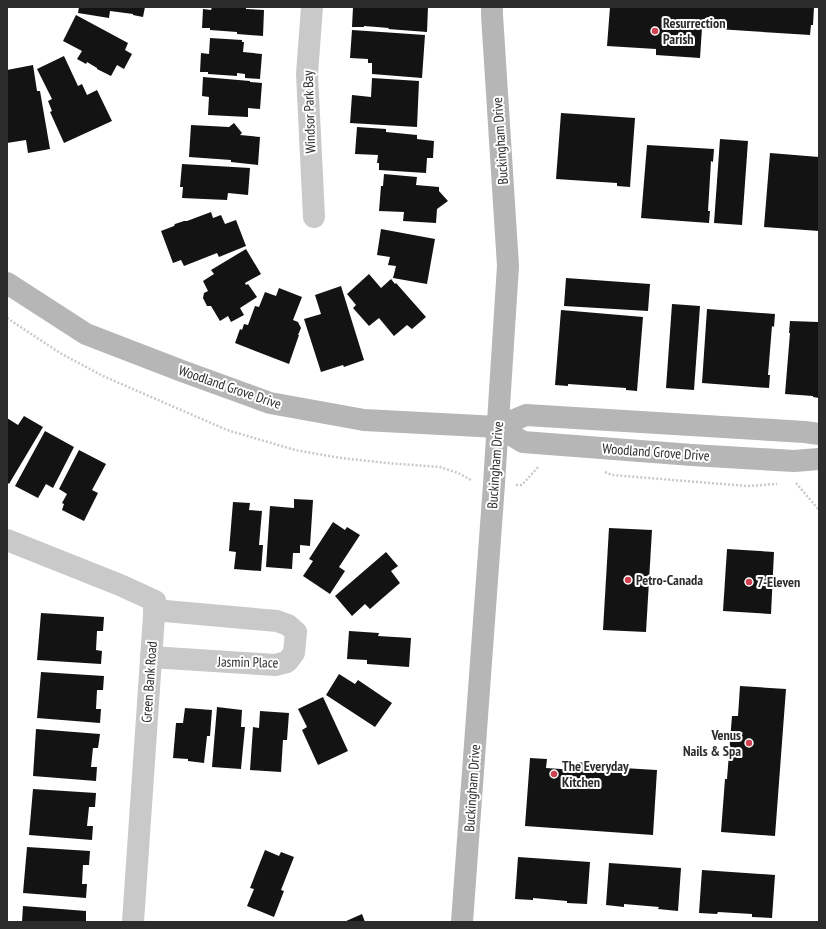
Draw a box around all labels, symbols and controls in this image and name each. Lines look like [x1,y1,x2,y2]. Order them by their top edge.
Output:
place label: Resurrection Parish [663,14,725,48]
marker: Resurrection Parish [650,26,660,36]
street label: Windsor Park Bay [299,69,319,154]
street label: Buckingham Drive [488,96,512,185]
street label: Woodland Grove Drive [176,361,284,413]
street label: Buckingham Drive [483,420,507,509]
street label: Woodland Grove Drive [602,439,710,465]
place label: Petro-Canada [636,571,703,589]
place label: 7-Eleven [757,573,800,591]
marker: Petro-Canada [623,575,633,585]
marker: 7-Eleven [744,577,754,587]
street label: Green Bank Road [137,641,161,723]
street label: Jasmin Place [217,652,279,672]
place label: Venus Nails & Spa [683,726,741,760]
marker: Venus Nails & Spa [744,738,754,748]
street label: Buckingham Drive [460,743,484,832]
place label: The Everyday Kitchen [562,757,629,791]
marker: The Everyday Kitchen [549,769,559,779]

